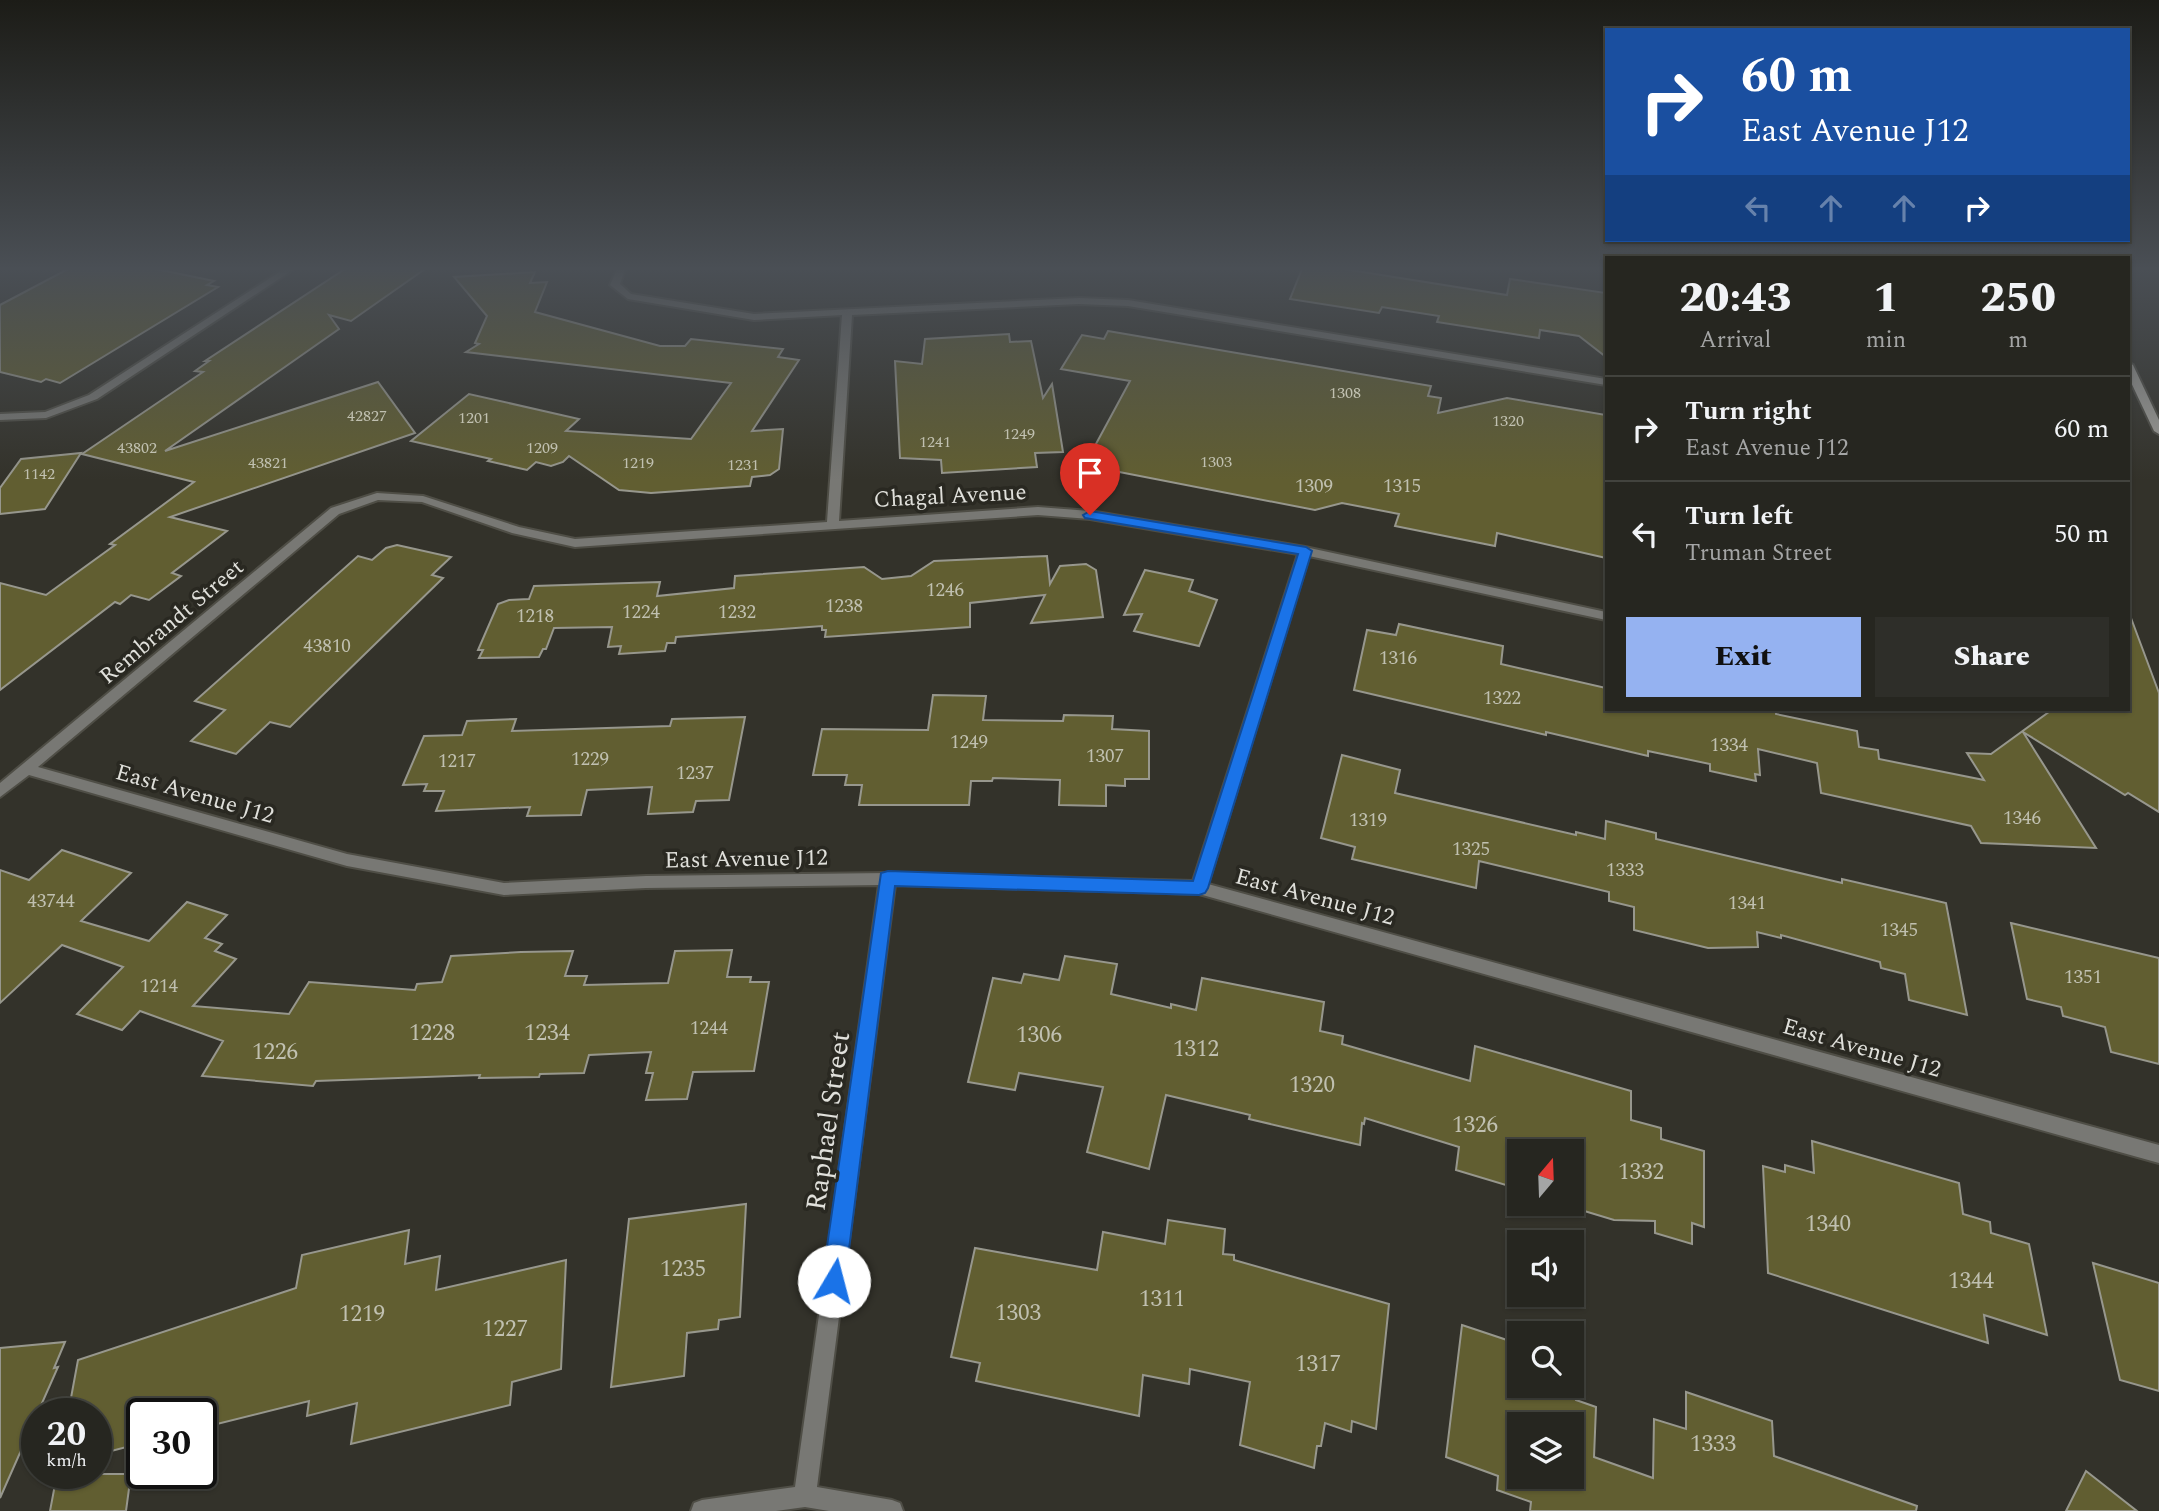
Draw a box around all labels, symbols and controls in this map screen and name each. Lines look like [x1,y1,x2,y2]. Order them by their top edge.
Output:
text: 60 m [1741,39,1852,114]
icon: right [1626,56,1717,147]
text: East Avenue J12 [1741,107,1968,156]
icon: left [1739,189,1777,227]
icon: ahead [1812,189,1850,227]
icon: ahead [1885,189,1923,227]
icon: right [1958,189,1996,227]
text: 20:43 [1679,267,1792,330]
text: 1 [1873,267,1899,330]
text: 250 [1980,267,2056,330]
text: Arrival [1700,323,1771,358]
text: min [1866,323,1906,358]
text: m [2008,323,2028,358]
house number: 1308 [1329,381,1361,405]
text: Turn right [1685,391,1812,431]
house number: 42827 [347,404,387,428]
house number: 1201 [458,406,490,430]
house number: 1320 [1492,409,1524,433]
text: 60 m [2054,409,2109,449]
icon: right [1626,410,1664,448]
house number: 1249 [1003,422,1035,446]
house number: 1241 [919,430,951,454]
text: East Avenue J12 [1685,431,1848,466]
house number: 43802 [117,436,157,460]
house number: 1209 [526,436,558,460]
pin [1060,443,1120,515]
house number: 1303 [1200,450,1232,474]
house number: 43821 [248,451,288,475]
house number: 1219 [622,451,654,475]
house number: 1231 [727,453,759,477]
icon: arrive [1071,454,1109,492]
house number: 1142 [23,462,55,486]
house number: 1309 [1295,472,1333,501]
house number: 1315 [1383,472,1421,501]
street label: Chagal Avenue [873,475,1027,518]
text: Turn left [1685,496,1793,536]
text: 50 m [2054,514,2109,554]
icon: left [1626,515,1664,553]
text: Truman Street [1685,536,1832,571]
street label: Rembrandt Street [92,551,252,693]
house number: 1246 [926,576,964,605]
house number: 1238 [825,592,863,621]
house number: 1224 [622,598,660,627]
house number: 1232 [718,598,756,627]
house number: 1218 [516,602,554,631]
button: Exit [1626,617,1861,697]
button: Share [1875,617,2109,697]
house number: 43810 [303,632,351,661]
house number: 1316 [1379,644,1417,673]
house number: 1322 [1483,684,1521,713]
house number: 1249 [950,728,988,757]
house number: 1334 [1710,731,1748,760]
house number: 1307 [1086,742,1124,771]
house number: 1229 [571,745,609,774]
house number: 1217 [438,747,476,776]
street label: East Avenue J12 [111,755,278,834]
house number: 1237 [676,759,714,788]
house number: 1346 [2003,804,2041,833]
house number: 1319 [1349,806,1387,835]
house number: 1325 [1452,835,1490,864]
street label: East Avenue J12 [664,841,828,878]
house number: 1333 [1606,856,1644,885]
street label: East Avenue J12 [1231,859,1398,936]
house number: 43744 [27,887,75,916]
house number: 1341 [1728,889,1766,918]
house number: 1345 [1880,916,1918,945]
house number: 1351 [2064,963,2102,992]
house number: 1214 [140,972,178,1001]
street label: East Avenue J12 [1778,1009,1945,1088]
house number: 1244 [690,1014,728,1043]
house number: 1228 [409,1016,455,1051]
house number: 1234 [524,1016,571,1051]
house number: 1306 [1016,1018,1062,1053]
street label: Raphael Street [795,1029,862,1214]
house number: 1312 [1173,1032,1219,1067]
house number: 1226 [252,1035,298,1070]
house number: 1320 [1289,1068,1335,1103]
house number: 1326 [1452,1108,1498,1143]
north arrow [1507,1139,1584,1216]
map controls [1507,1139,1584,1489]
house number: 1332 [1618,1155,1664,1190]
house number: 1340 [1805,1207,1851,1242]
button: sound [1507,1230,1584,1307]
position arrow [797,1244,871,1318]
house number: 1235 [660,1252,706,1287]
house number: 1344 [1948,1264,1995,1299]
house number: 1311 [1139,1282,1185,1317]
house number: 1303 [995,1296,1041,1331]
house number: 1219 [339,1297,385,1332]
house number: 1227 [482,1312,528,1347]
button: search [1507,1321,1584,1398]
house number: 1317 [1295,1347,1341,1382]
speed limit sign: 30 [126,1398,217,1489]
text: 20 [47,1408,86,1461]
button: layers [1507,1412,1584,1489]
house number: 1333 [1690,1427,1736,1462]
text: km/h [46,1447,87,1474]

